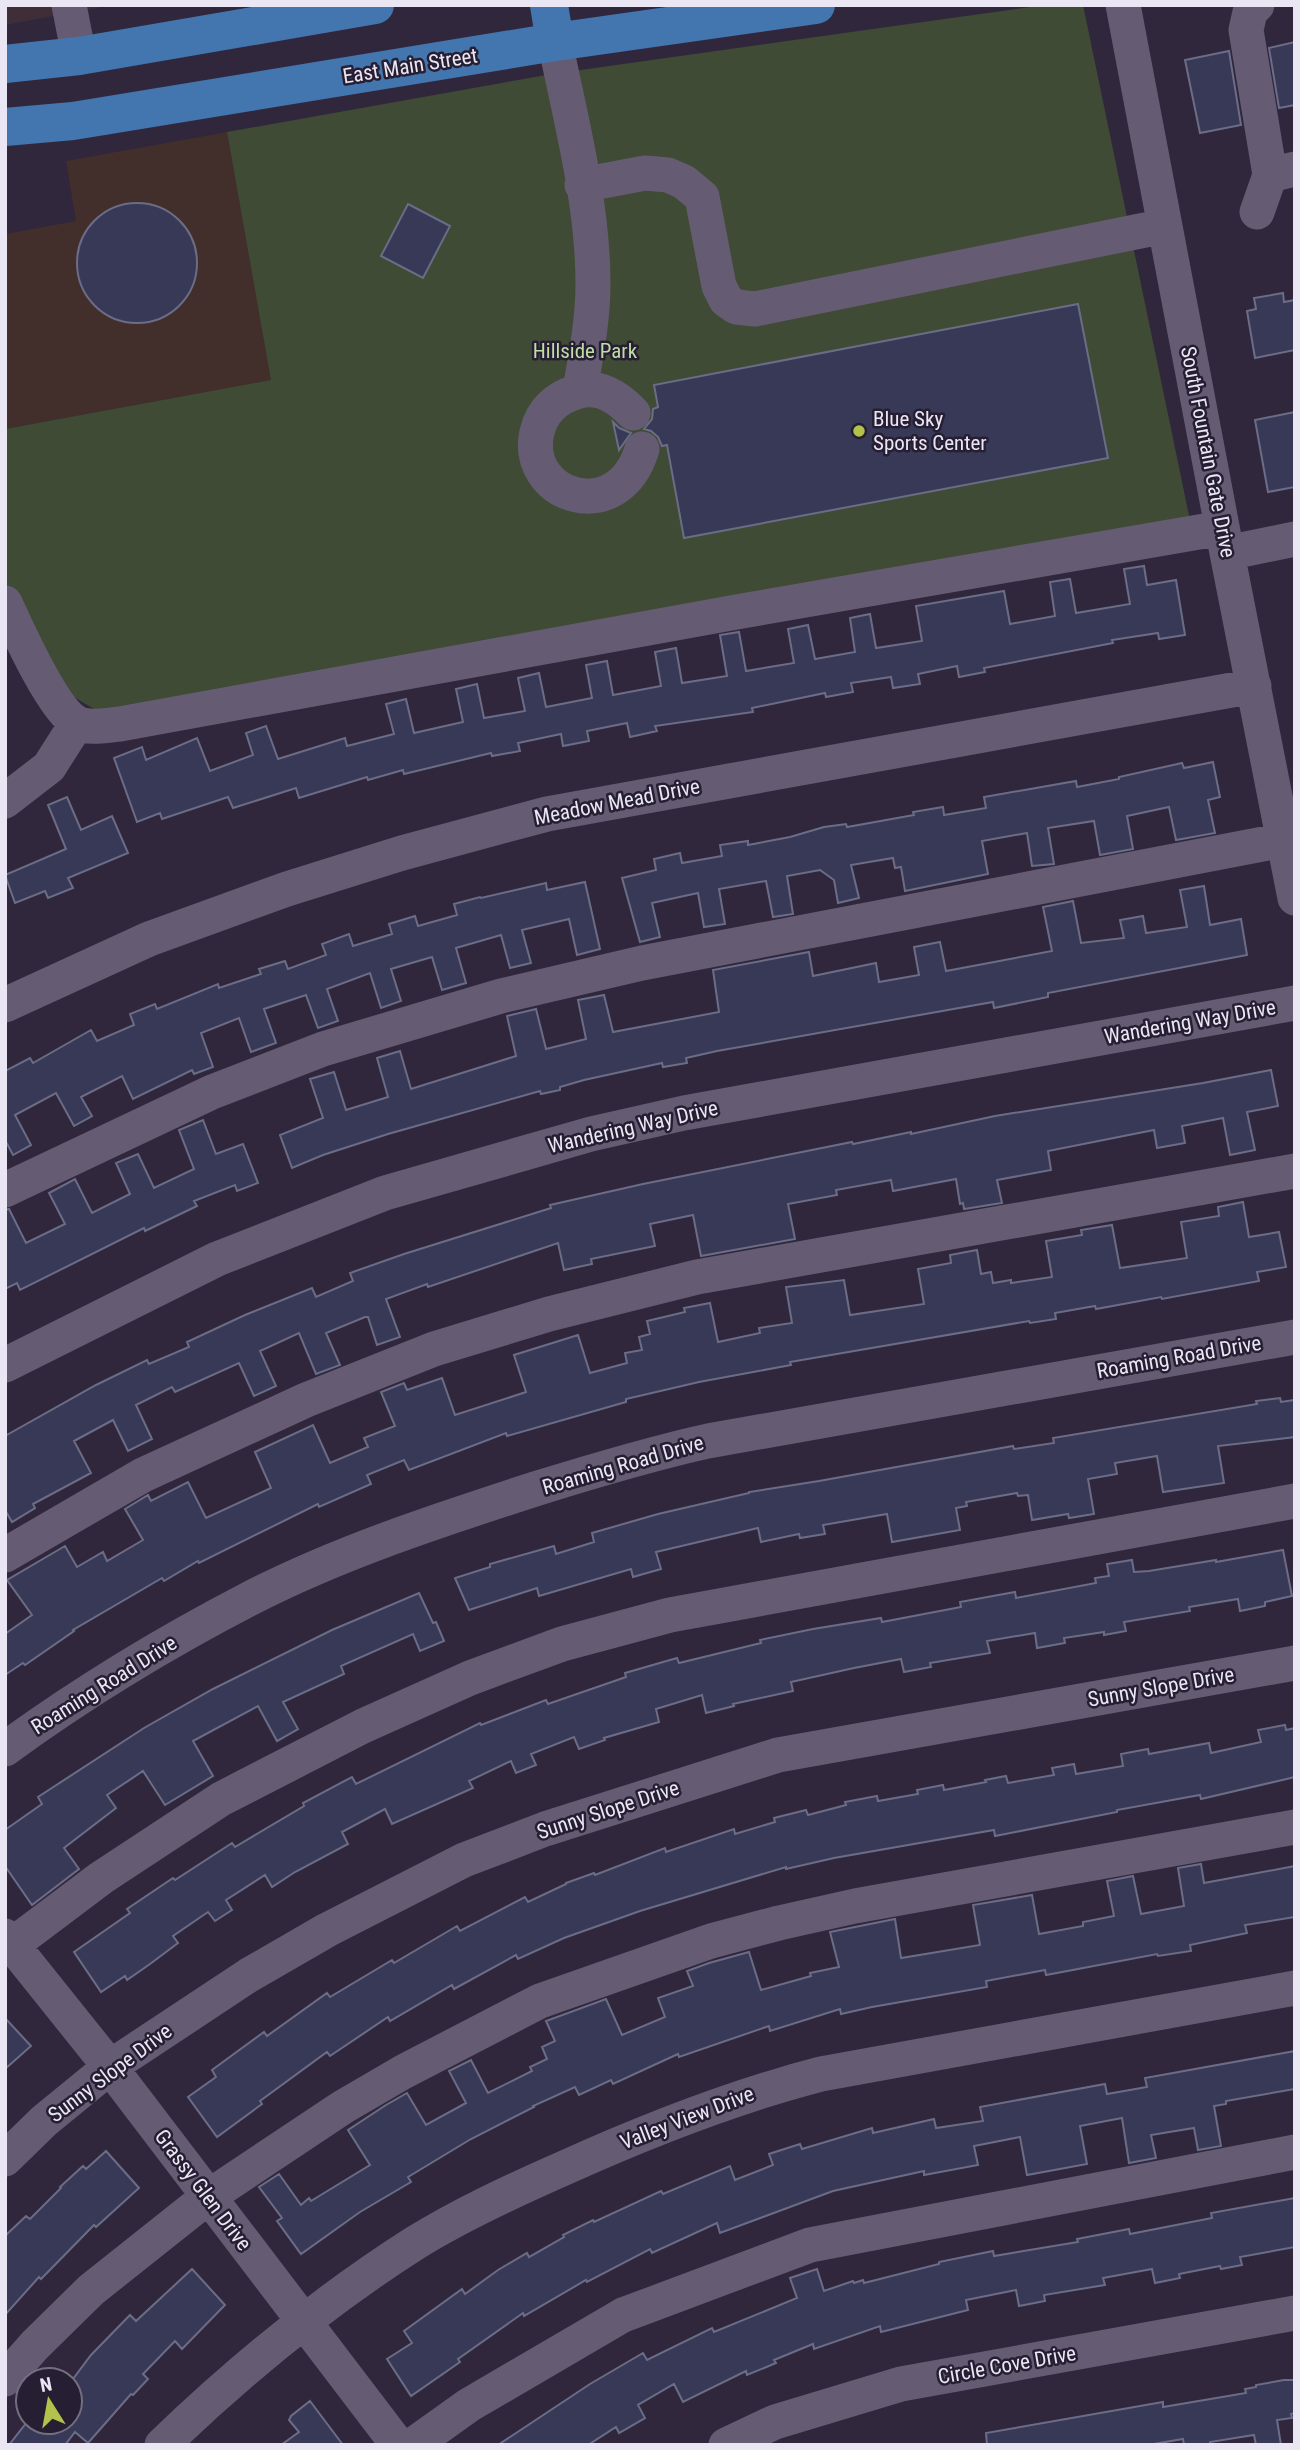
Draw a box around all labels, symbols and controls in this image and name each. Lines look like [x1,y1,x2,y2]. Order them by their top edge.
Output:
street label: East Main Street [341,44,479,88]
park label: Hillside Park [533,339,638,363]
street label: South Fountain Gate Drive [1176,344,1240,560]
place label: Blue Sky Sports Center [873,407,987,455]
marker: Blue Sky Sports Center [851,423,867,439]
street label: Meadow Mead Drive [532,774,702,830]
street label: Wandering Way Drive [1102,995,1278,1049]
street label: Wandering Way Drive [546,1096,720,1158]
street label: Roaming Road Drive [1095,1331,1263,1383]
street label: Roaming Road Drive [540,1430,707,1499]
street label: Roaming Road Drive [27,1631,181,1739]
street label: Sunny Slope Drive [1086,1662,1236,1712]
street label: Sunny Slope Drive [534,1776,682,1844]
street label: Sunny Slope Drive [44,2019,176,2127]
street label: Valley View Drive [617,2081,757,2154]
street label: Grassy Glen Drive [150,2125,256,2255]
street label: Circle Cove Drive [936,2341,1078,2389]
north arrow [14,2366,84,2436]
text: N [38,2372,54,2397]

